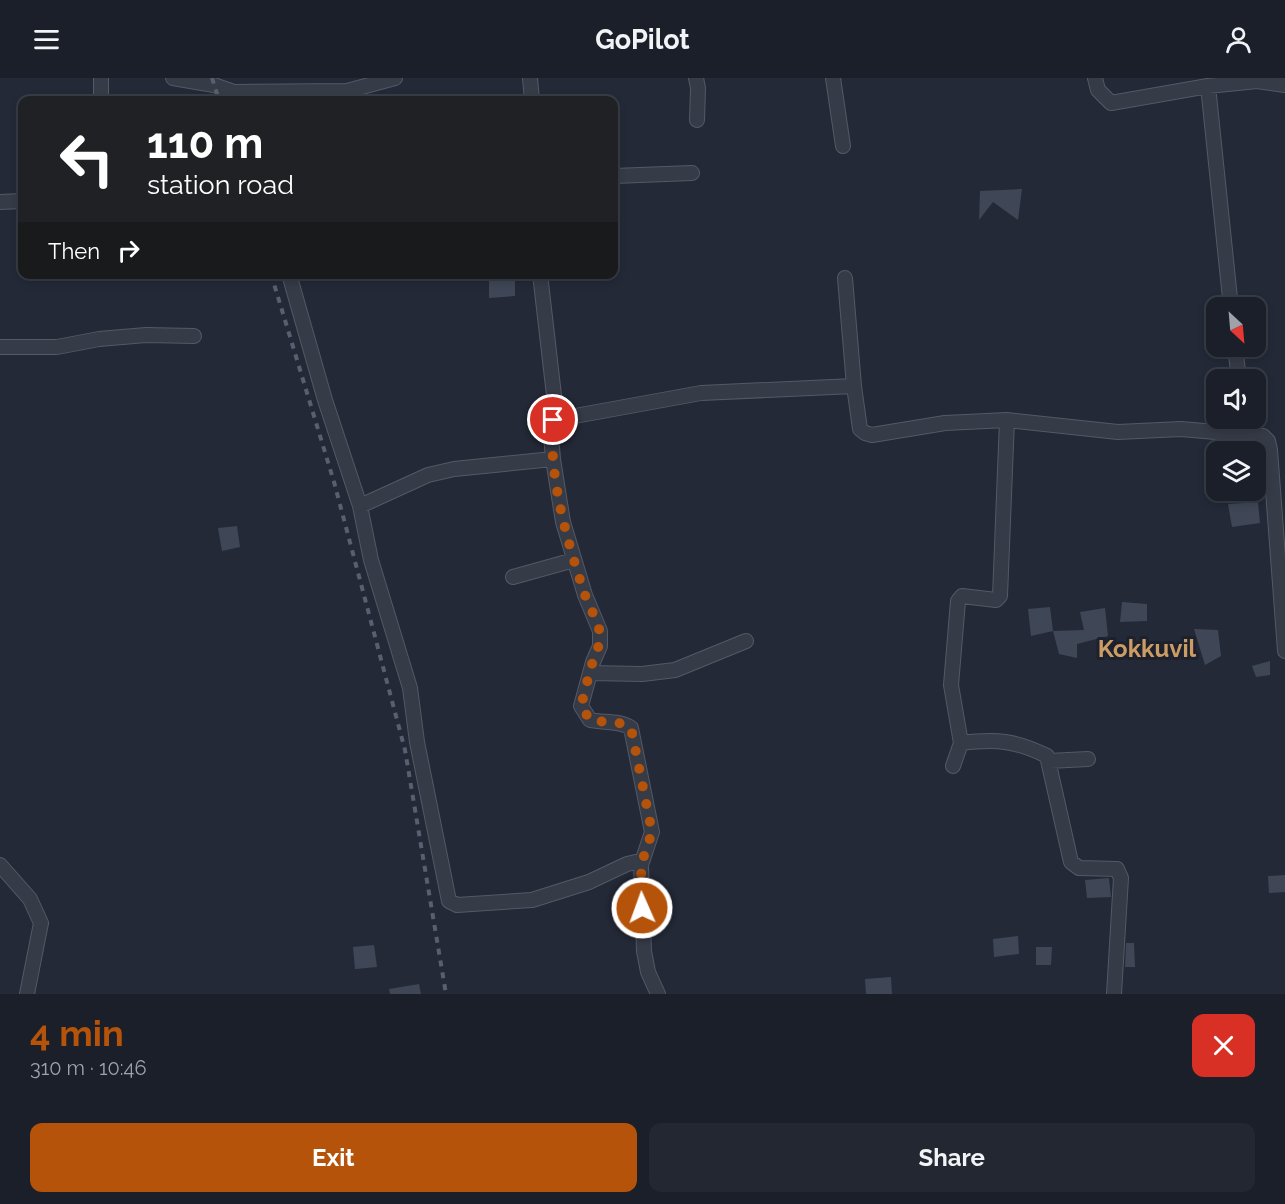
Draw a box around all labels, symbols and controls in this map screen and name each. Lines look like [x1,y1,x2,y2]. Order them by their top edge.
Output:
icon: menu [30,23,63,56]
icon: person [1222,23,1255,56]
text: GoPilot [595,24,690,55]
text: 110 m [147,119,263,168]
icon: left [48,120,126,198]
text: station road [147,169,294,200]
icon: right [112,234,145,267]
text: Then [48,238,100,264]
north arrow [1206,297,1266,357]
map controls [1206,297,1266,501]
button: sound [1206,369,1266,429]
pin [527,394,578,445]
icon: arrive [536,403,569,436]
button: layers [1206,441,1266,501]
district label: Kokkuvil [1098,634,1197,663]
position arrow [610,876,674,940]
text: 4 min [30,1012,124,1054]
button: close [1192,1014,1255,1077]
text: 310 m · 10:46 [30,1056,146,1080]
button: Exit [30,1123,637,1192]
button: Share [649,1123,1255,1192]

